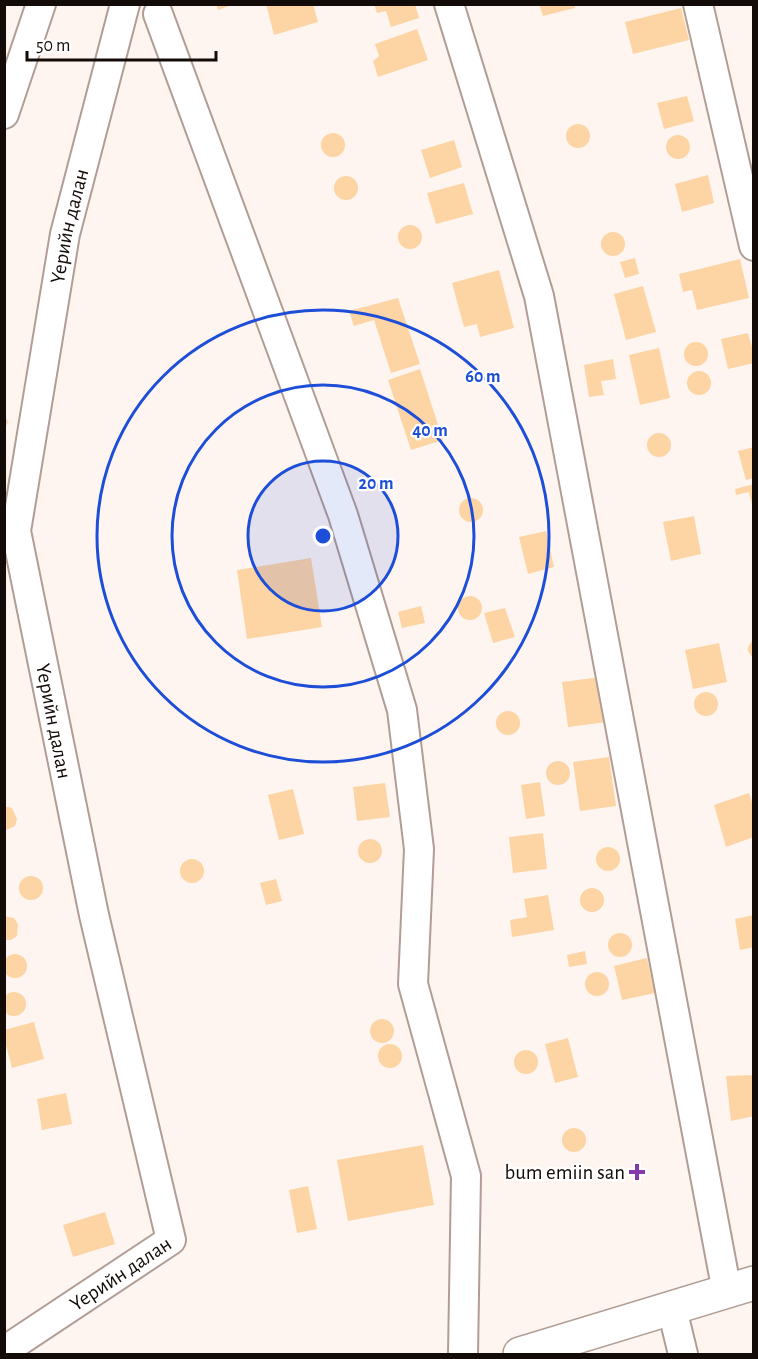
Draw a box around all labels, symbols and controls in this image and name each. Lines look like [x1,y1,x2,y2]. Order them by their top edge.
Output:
scale bar [27,24,216,62]
text: 50 m [36,37,70,55]
street label: Үерийн далан [47,167,93,285]
text: 60 m [465,368,501,386]
text: 40 m [412,422,448,440]
text: 20 m [358,475,394,493]
centre of rings [313,526,333,546]
street label: Үерийн далан [32,662,75,781]
place label: bum emiin san [504,1162,625,1183]
marker: bum emiin san [630,1165,644,1179]
street label: Үерийн далан [66,1233,175,1315]

